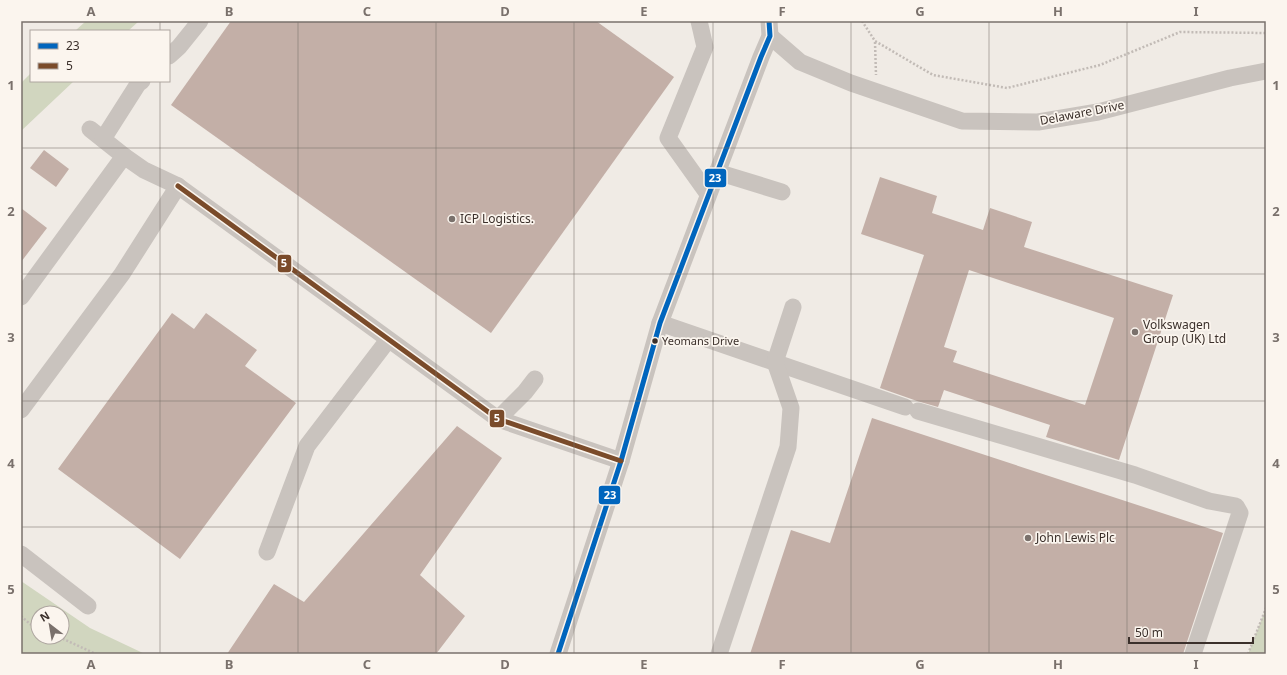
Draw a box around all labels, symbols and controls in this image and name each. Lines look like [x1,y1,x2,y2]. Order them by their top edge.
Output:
text: A [87,2,96,20]
text: B [225,2,233,20]
text: C [363,2,371,20]
text: D [500,2,510,20]
text: E [640,2,648,20]
text: F [778,2,786,20]
text: G [915,2,925,20]
text: H [1053,2,1063,20]
text: I [1193,2,1199,20]
legend [30,30,170,82]
text: 23 [66,37,80,54]
text: 5 [66,57,73,74]
text: 1 [7,76,15,94]
text: 1 [1272,76,1280,94]
street label: Delaware Drive [1038,96,1126,129]
line badge: 23 [704,168,727,188]
text: 23 [709,170,721,185]
text: 2 [7,202,15,220]
text: 2 [1272,202,1280,220]
place label: ICP Logistics. [460,210,534,227]
marker: ICP Logistics. [447,214,457,224]
line badge: 5 [277,254,292,273]
text: 5 [281,255,287,270]
place label: Volkswagen Group (UK) Ltd [1143,316,1226,347]
marker: Volkswagen Group (UK) Ltd [1130,327,1140,337]
text: 3 [7,328,15,346]
text: 3 [1272,328,1280,346]
place label: Yeomans Drive [662,333,739,348]
marker: Yeomans Drive [650,336,660,346]
line badge: 5 [489,409,505,428]
text: 5 [494,410,500,425]
text: 4 [7,454,15,472]
text: 4 [1272,454,1280,472]
line badge: 23 [598,485,621,505]
text: 23 [604,487,616,502]
place label: John Lewis Plc [1035,529,1115,546]
marker: John Lewis Plc [1023,533,1033,543]
text: 5 [7,580,15,598]
text: 5 [1272,580,1280,598]
north arrow [30,605,70,645]
text: N [37,607,52,625]
scale bar [1129,619,1253,645]
text: 50 m [1135,624,1163,641]
text: A [87,655,96,673]
text: B [225,655,233,673]
text: C [363,655,371,673]
text: D [500,655,510,673]
text: E [640,655,648,673]
text: F [778,655,786,673]
text: G [915,655,925,673]
text: H [1053,655,1063,673]
text: I [1193,655,1199,673]

